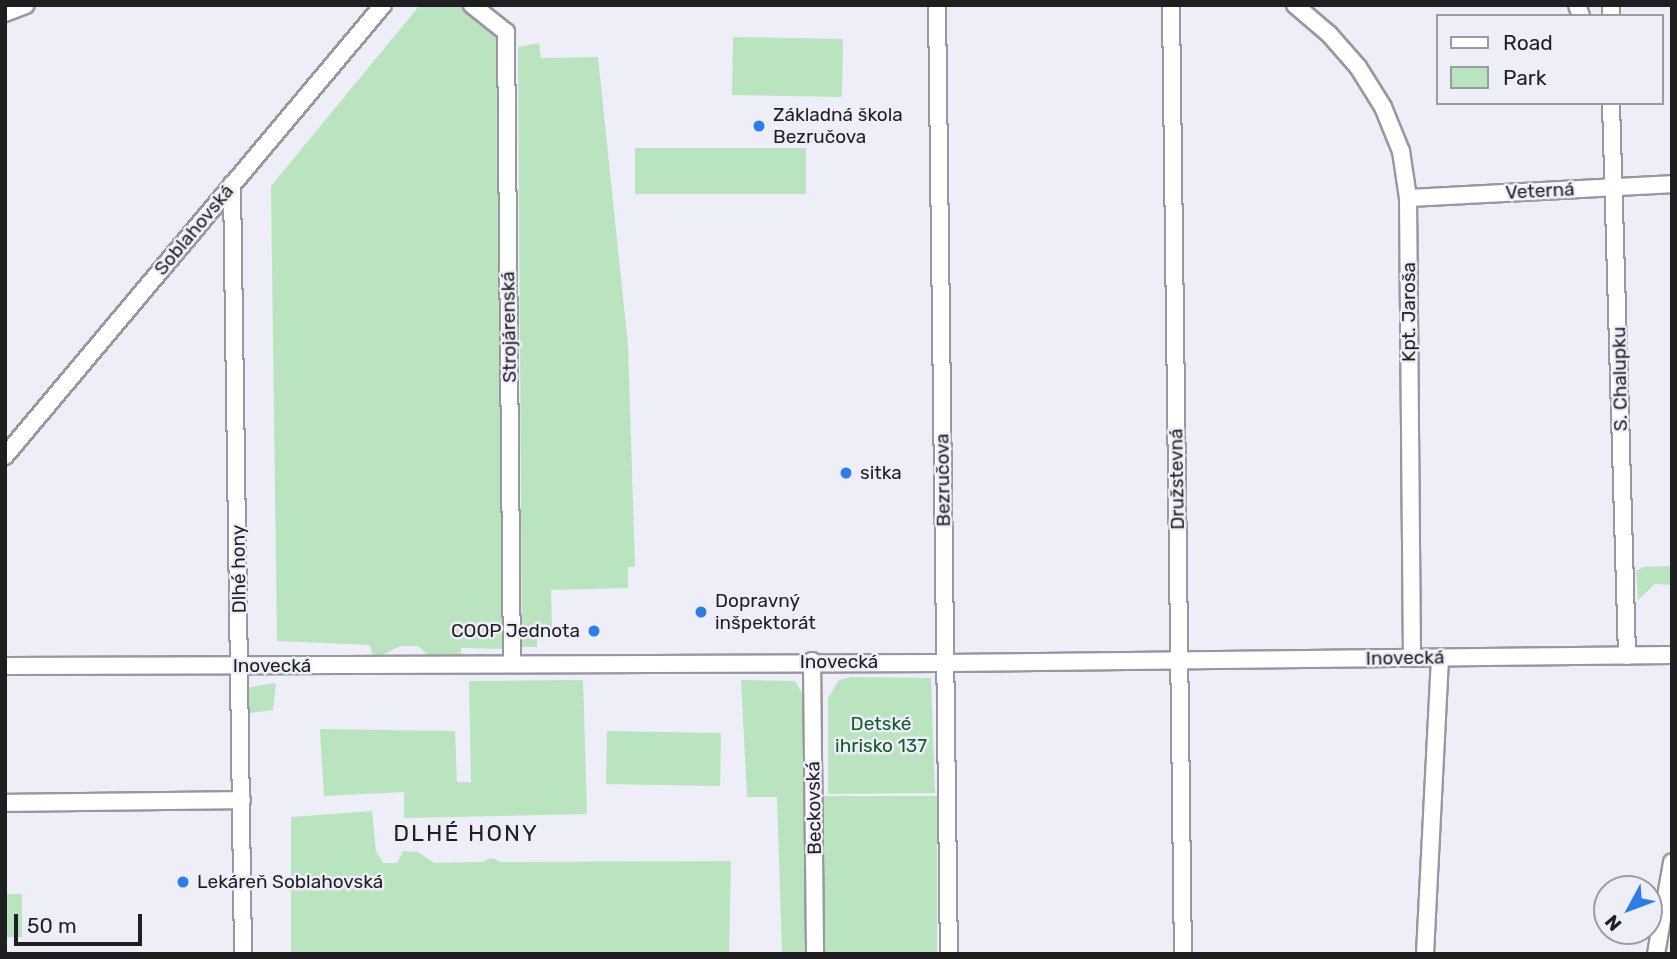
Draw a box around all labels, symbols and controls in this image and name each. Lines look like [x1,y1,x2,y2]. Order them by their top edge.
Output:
legend [1436,14,1663,105]
text: Road [1503,30,1553,55]
text: Park [1503,65,1547,90]
place label: Základná škola Bezručova [773,104,903,148]
marker: Základná škola Bezručova [751,118,767,134]
street label: Veterná [1505,178,1575,204]
street label: Soblahovská [150,180,238,280]
street label: Kpt. Jaroša [1398,262,1420,362]
street label: Strojárenská [497,271,521,383]
street label: S. Chalupku [1608,327,1632,431]
street label: Družstevná [1165,428,1189,530]
street label: Bezručova [931,433,955,527]
place label: sitka [860,462,902,484]
marker: sitka [838,465,854,481]
street label: Dlhé hony [227,524,251,614]
place label: Dopravný inšpektorát [715,590,816,634]
marker: Dopravný inšpektorát [693,604,709,620]
place label: COOP Jednota [451,620,580,642]
marker: COOP Jednota [586,623,602,639]
street label: Inovecká [1365,646,1445,670]
street label: Inovecká [800,651,878,673]
street label: Inovecká [233,655,311,677]
park label: Detské ihrisko 137 [835,713,927,757]
street label: Beckovská [802,761,826,855]
district label: DLHÉ HONY [394,819,538,847]
place label: Lekáreň Soblahovská [197,871,383,893]
marker: Lekáreň Soblahovská [175,874,191,890]
north arrow [1593,875,1663,945]
scale bar [18,900,145,944]
text: N [1600,910,1626,936]
text: 50 m [27,913,77,938]

